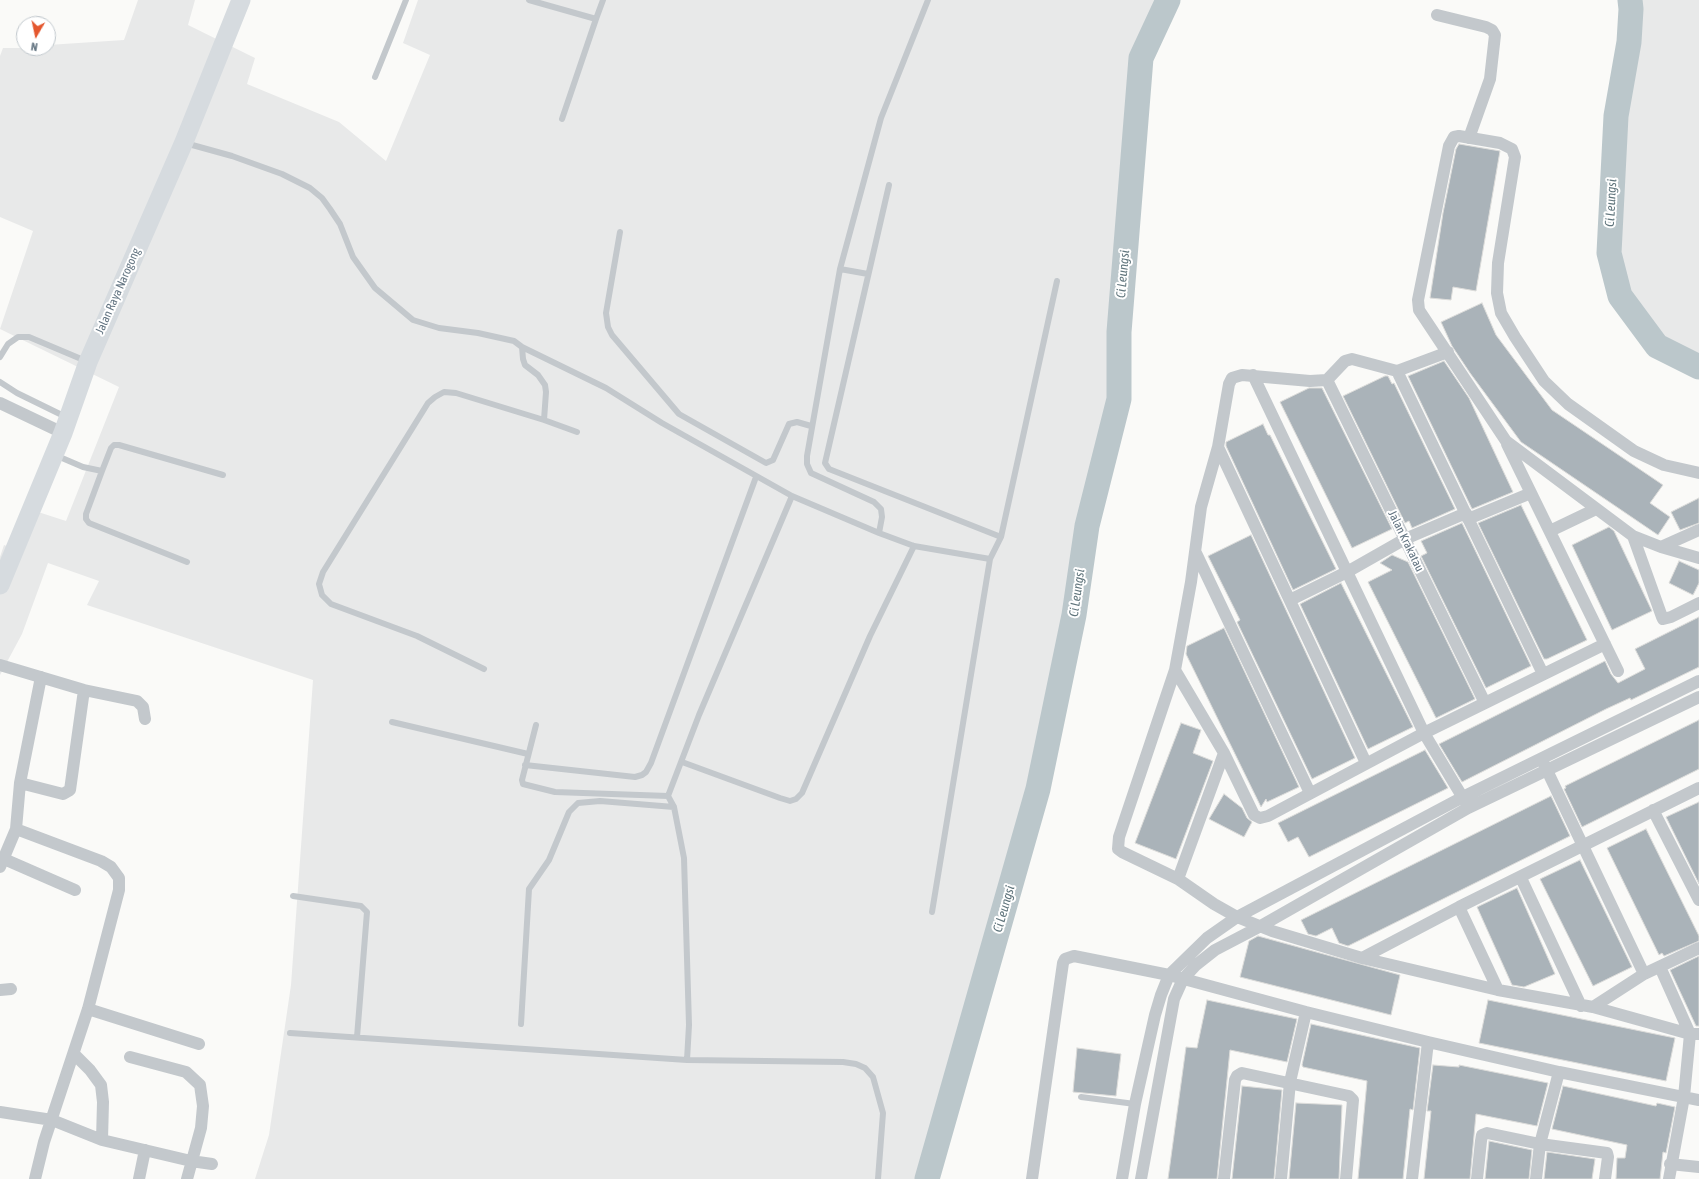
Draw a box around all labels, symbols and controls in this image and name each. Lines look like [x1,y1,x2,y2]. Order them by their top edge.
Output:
north arrow [16,16,56,56]
text: N [30,40,38,53]
water label: Ci Leungsi [1602,179,1620,227]
street label: Jalan Raya Narogong [93,246,143,336]
water label: Ci Leungsi [1113,249,1133,299]
street label: Jalan Krakatau [1385,508,1427,574]
water label: Ci Leungsi [1066,568,1088,618]
water label: Ci Leungsi [990,884,1018,934]

